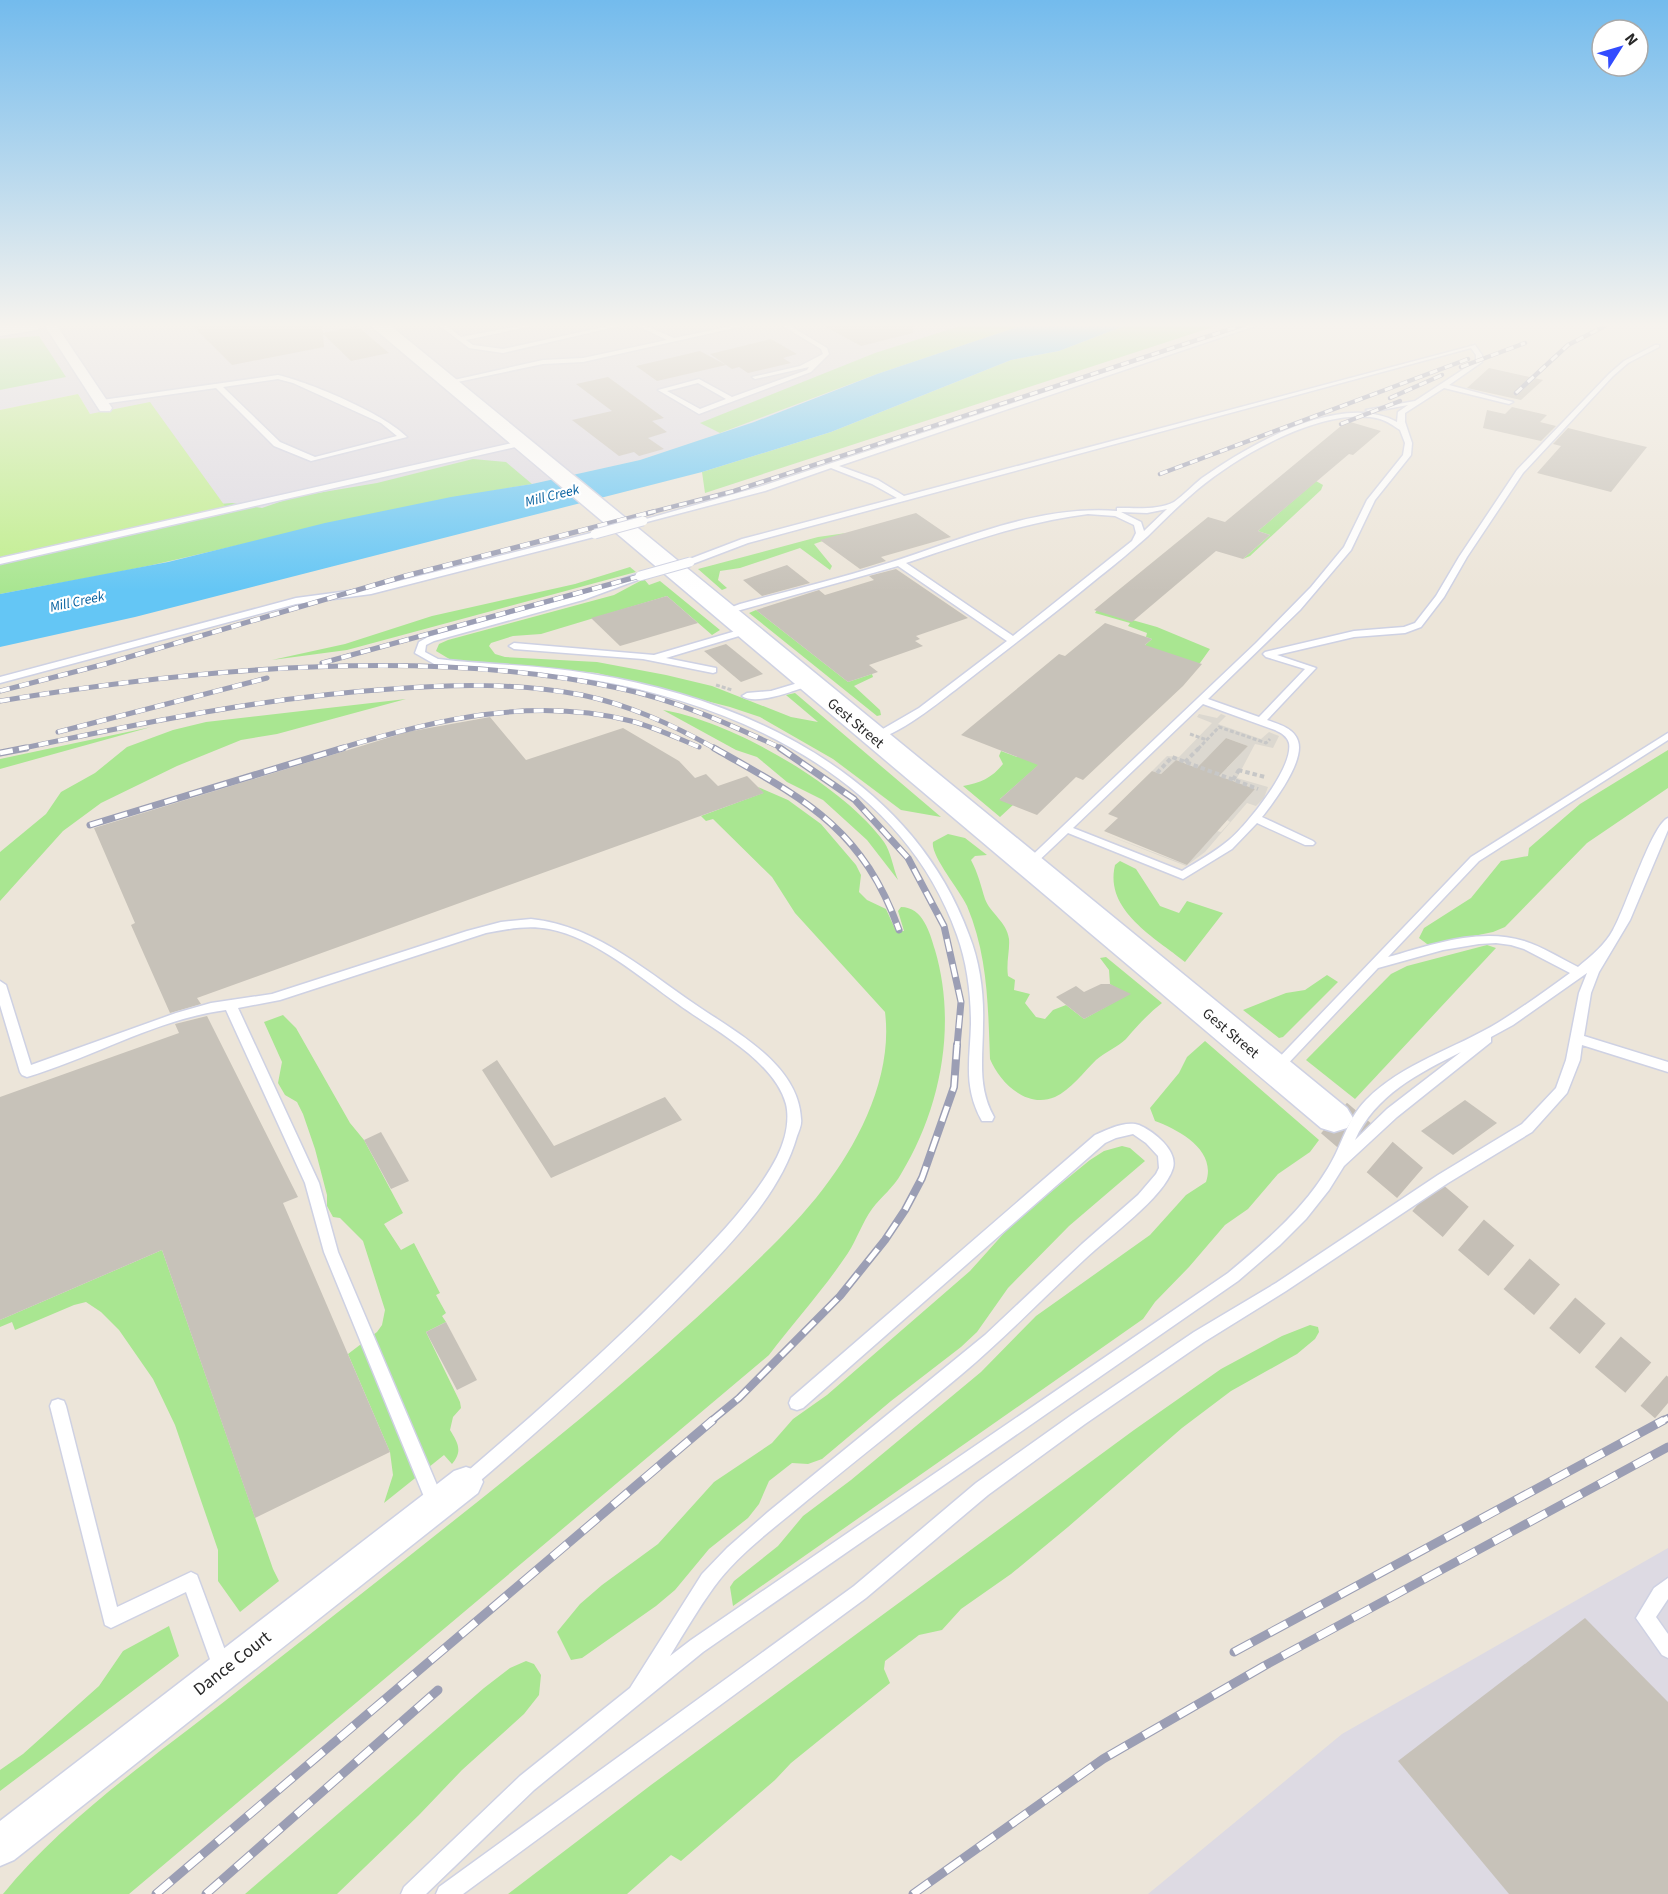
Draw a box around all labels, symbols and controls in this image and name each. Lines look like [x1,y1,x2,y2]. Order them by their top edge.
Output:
north arrow [1590,18,1650,78]
text: N [1619,29,1643,50]
water label: Mill Creek [523,479,582,512]
water label: Mill Creek [48,586,107,618]
street label: Gest Street [823,693,889,753]
street label: Gest Street [1198,1003,1264,1063]
street label: Dance Court [188,1625,276,1702]

